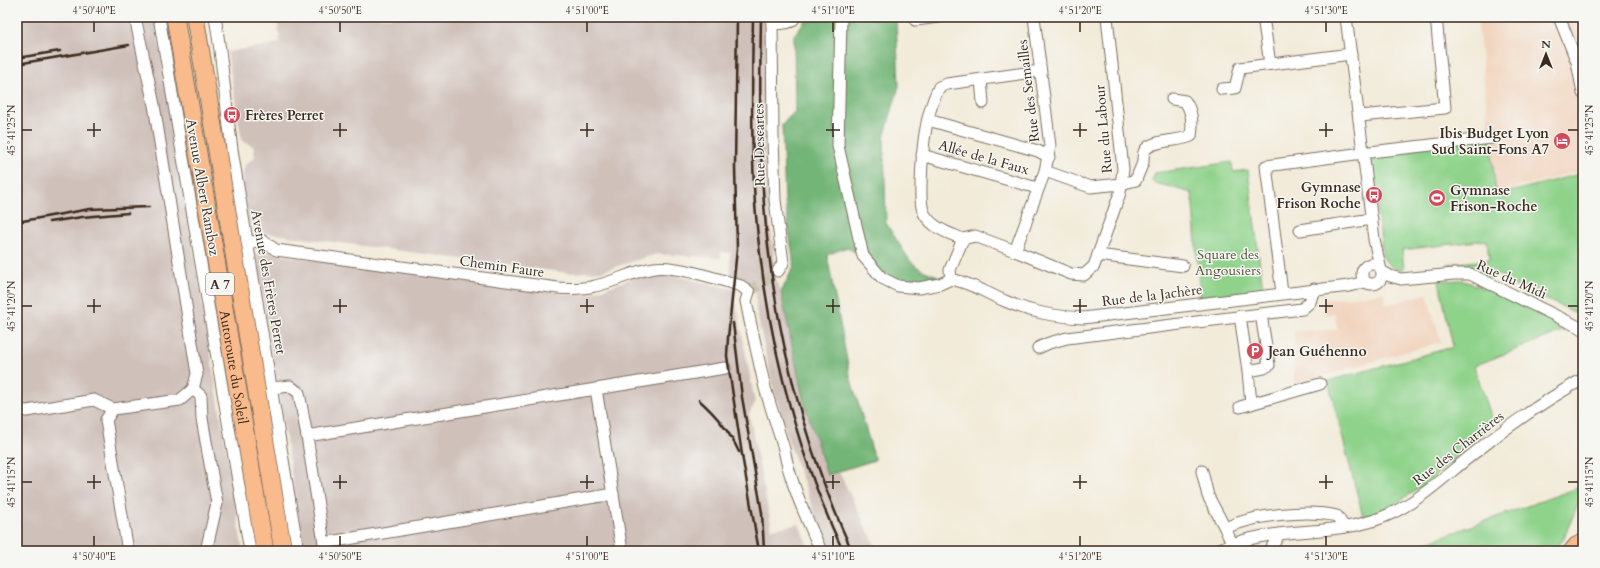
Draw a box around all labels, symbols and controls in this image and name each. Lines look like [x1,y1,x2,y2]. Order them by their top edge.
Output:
text: 4°50'40"E [72,4,116,18]
text: 4°50'50"E [318,4,362,18]
text: 4°51'00"E [565,4,609,18]
text: 4°51'10"E [811,4,855,18]
text: 4°51'20"E [1058,4,1102,18]
text: 4°51'30"E [1304,4,1348,18]
north arrow [1526,34,1566,74]
text: N [1541,37,1551,52]
street label: Rue des Semailles [1013,38,1044,143]
street label: Rue du Labour [1090,83,1117,174]
street label: Rue Descartes [749,103,770,187]
text: 45°41'25"N [5,104,19,155]
text: 45°41'25"N [1583,104,1597,155]
bus stop icon: Frères Perret [222,105,242,125]
place label: Frères Perret [245,106,324,125]
street label: Avenue Albert Ramboz [181,117,224,258]
place label: Ibis Budget Lyon Sud Saint-Fons A7 [1432,124,1549,159]
hotel icon: Ibis Budget Lyon Sud Saint-Fons A7 [1552,131,1572,151]
street label: Allée de la Faux [936,136,1031,179]
place label: Gymnase Frison Roche [1277,178,1361,213]
place label: Gymnase Frison-Roche [1450,181,1537,216]
bus stop icon: Gymnase Frison Roche [1364,185,1384,205]
sports icon: Gymnase Frison-Roche [1427,188,1447,208]
street label: Avenue des Frères Perret [246,208,291,356]
park label: Square des Angousiers [1195,245,1261,280]
street label: Chemin Faure [458,251,546,282]
street label: Rue du Midi [1474,256,1550,303]
road number: A 7 [206,273,234,295]
text: 45°41'20"N [5,280,19,331]
street label: Rue de la Jachère [1101,280,1203,311]
text: 45°41'20"N [1583,280,1597,331]
street label: Autoroute du Soleil [215,309,253,426]
parking icon: Jean Guéhenno [1245,341,1265,361]
place label: Jean Guéhenno [1266,342,1367,361]
street label: Rue des Charrières [1409,407,1508,490]
text: 45°41'15"N [5,456,19,507]
text: 45°41'15"N [1583,456,1597,507]
text: 4°50'40"E [72,550,116,564]
text: 4°50'50"E [318,550,362,564]
text: 4°51'00"E [565,550,609,564]
text: 4°51'10"E [811,550,855,564]
text: 4°51'20"E [1058,550,1102,564]
text: 4°51'30"E [1304,550,1348,564]

